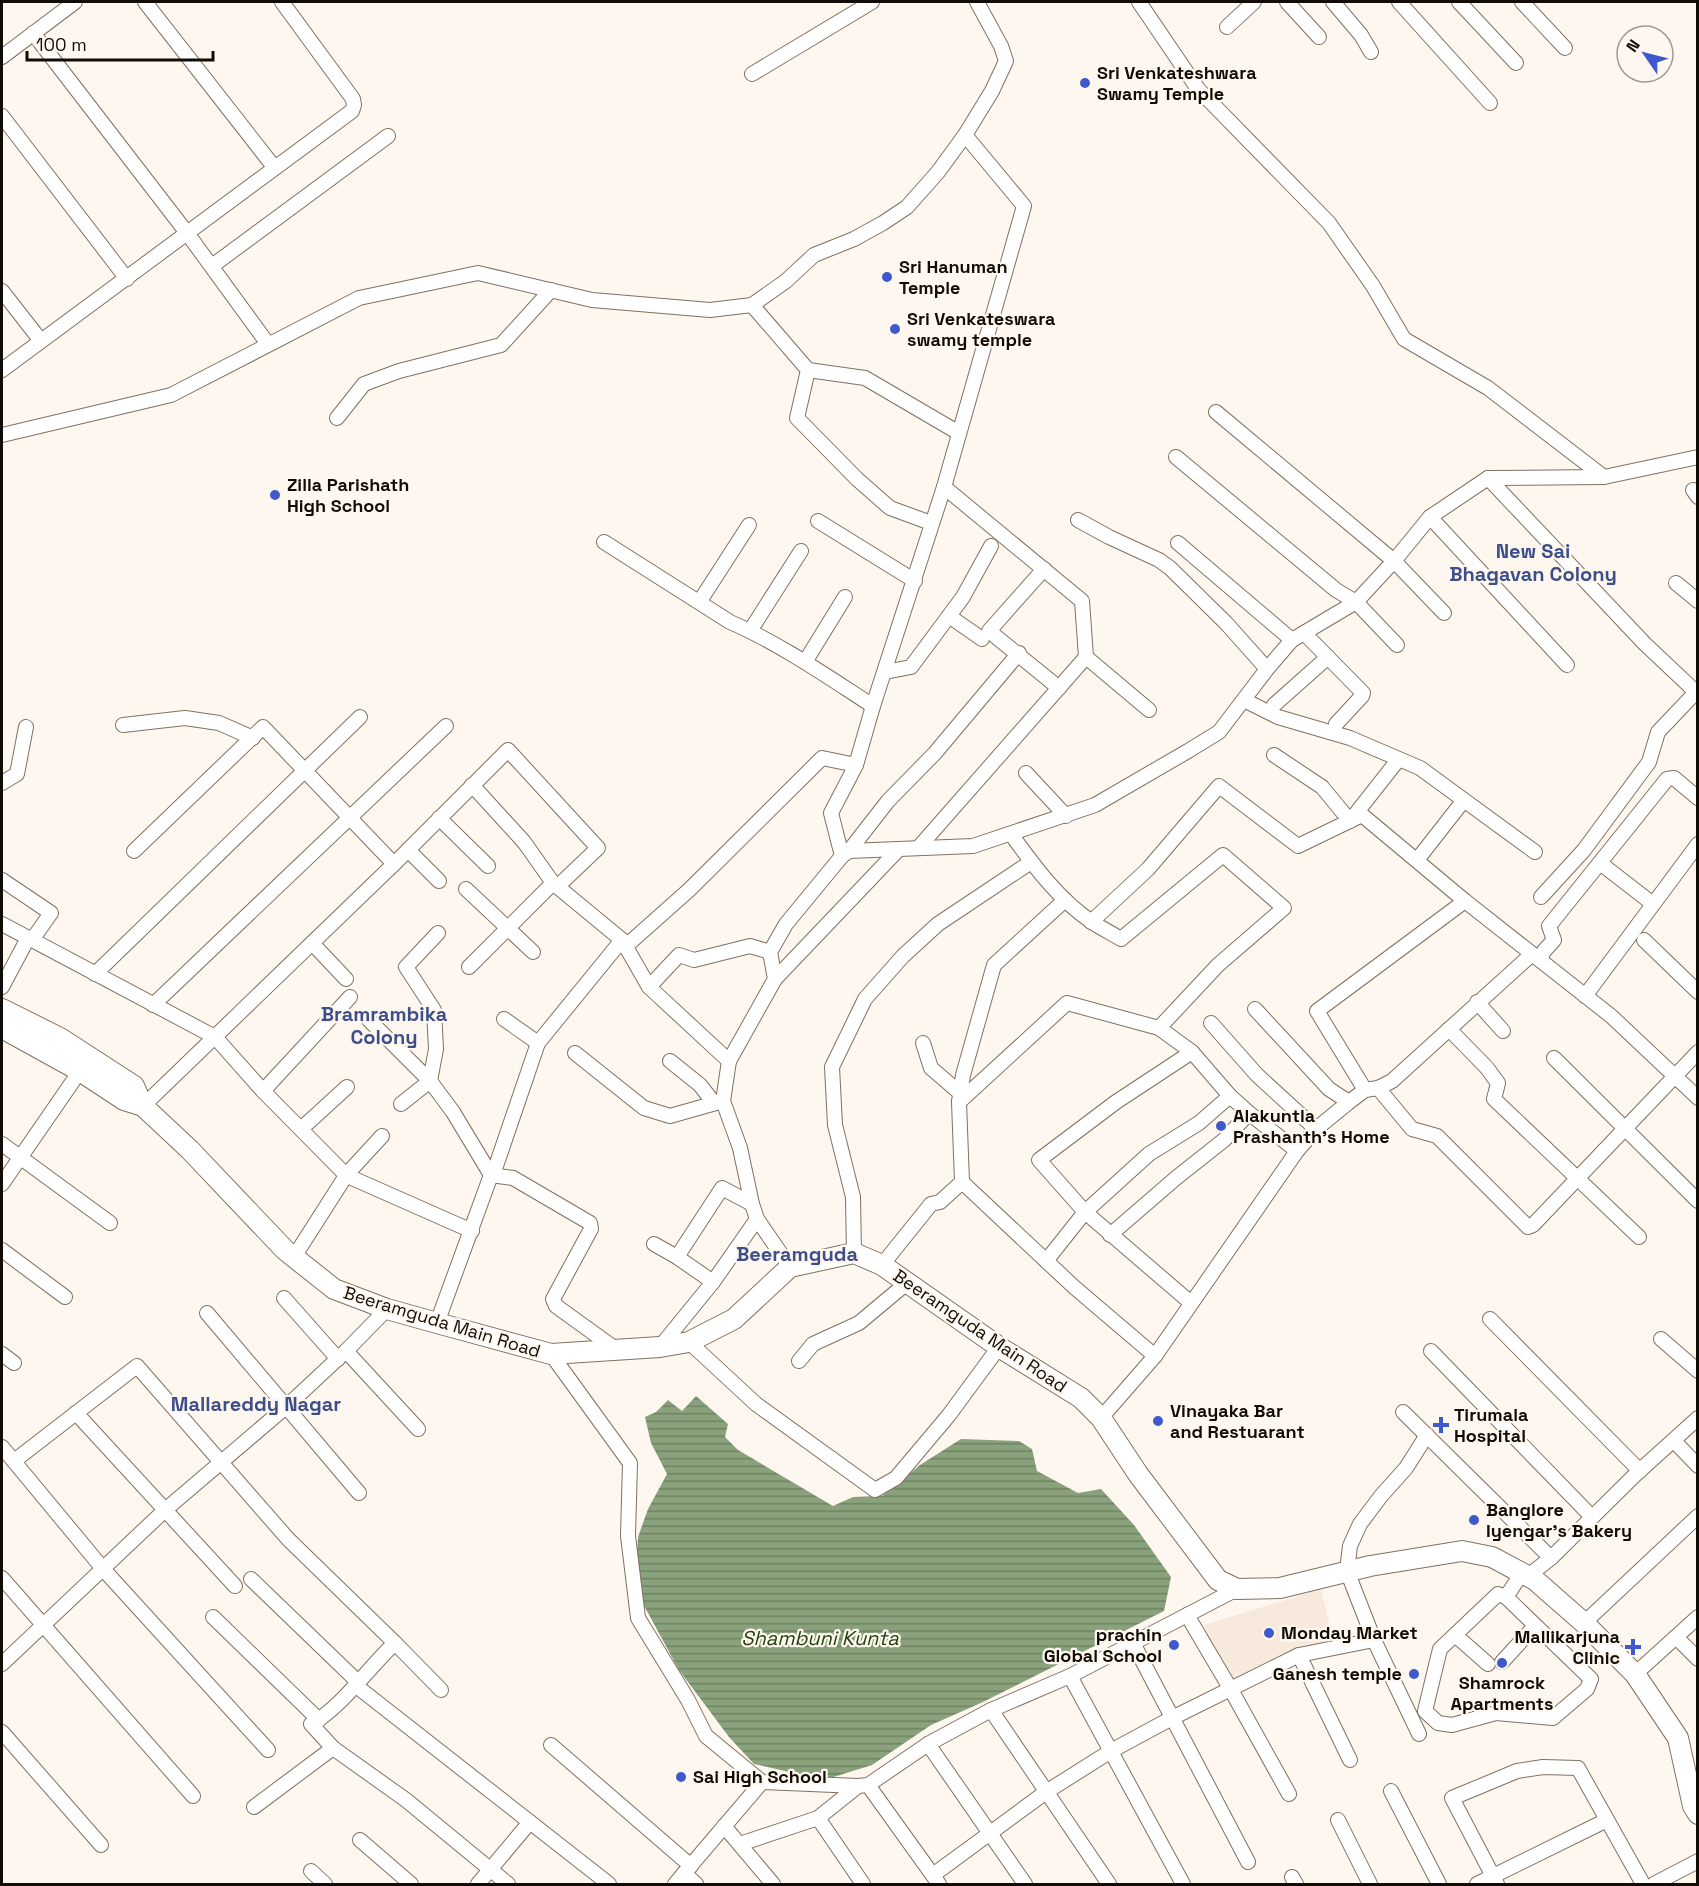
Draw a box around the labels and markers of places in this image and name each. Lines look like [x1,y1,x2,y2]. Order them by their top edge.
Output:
place label: Sri Venkateshwara Swamy Temple [1097,61,1257,105]
marker: Sri Venkateshwara Swamy Temple [1078,76,1092,90]
place label: Sri Hanuman Temple [899,255,1008,299]
marker: Sri Hanuman Temple [880,270,894,284]
place label: Sri Venkateswara swamy temple [907,307,1056,351]
marker: Sri Venkateswara swamy temple [888,322,902,336]
place label: Zilla Parishath High School [287,473,409,517]
marker: Zilla Parishath High School [268,488,282,502]
place label: Alakuntla Prashanth's Home [1233,1104,1390,1148]
marker: Alakuntla Prashanth's Home [1214,1119,1228,1133]
place label: Vinayaka Bar and Restuarant [1170,1399,1305,1443]
place label: Tirumala Hospital [1454,1403,1529,1447]
marker: Vinayaka Bar and Restuarant [1151,1414,1165,1428]
marker: Tirumala Hospital [1432,1416,1450,1434]
place label: Banglore Iyengar's Bakery [1486,1498,1632,1542]
marker: Banglore Iyengar's Bakery [1467,1513,1481,1527]
place label: Monday Market [1281,1621,1418,1644]
place label: prachin Global School [1044,1623,1162,1667]
place label: Mallikarjuna Clinic [1514,1625,1621,1669]
marker: Monday Market [1262,1626,1276,1640]
marker: prachin Global School [1167,1638,1181,1652]
marker: Mallikarjuna Clinic [1624,1638,1642,1656]
marker: Shamrock Apartments [1495,1656,1509,1670]
place label: Ganesh temple [1273,1662,1402,1685]
marker: Ganesh temple [1407,1667,1421,1681]
place label: Shamrock Apartments [1451,1671,1553,1715]
place label: Sai High School [693,1765,827,1788]
marker: Sai High School [674,1770,688,1784]

